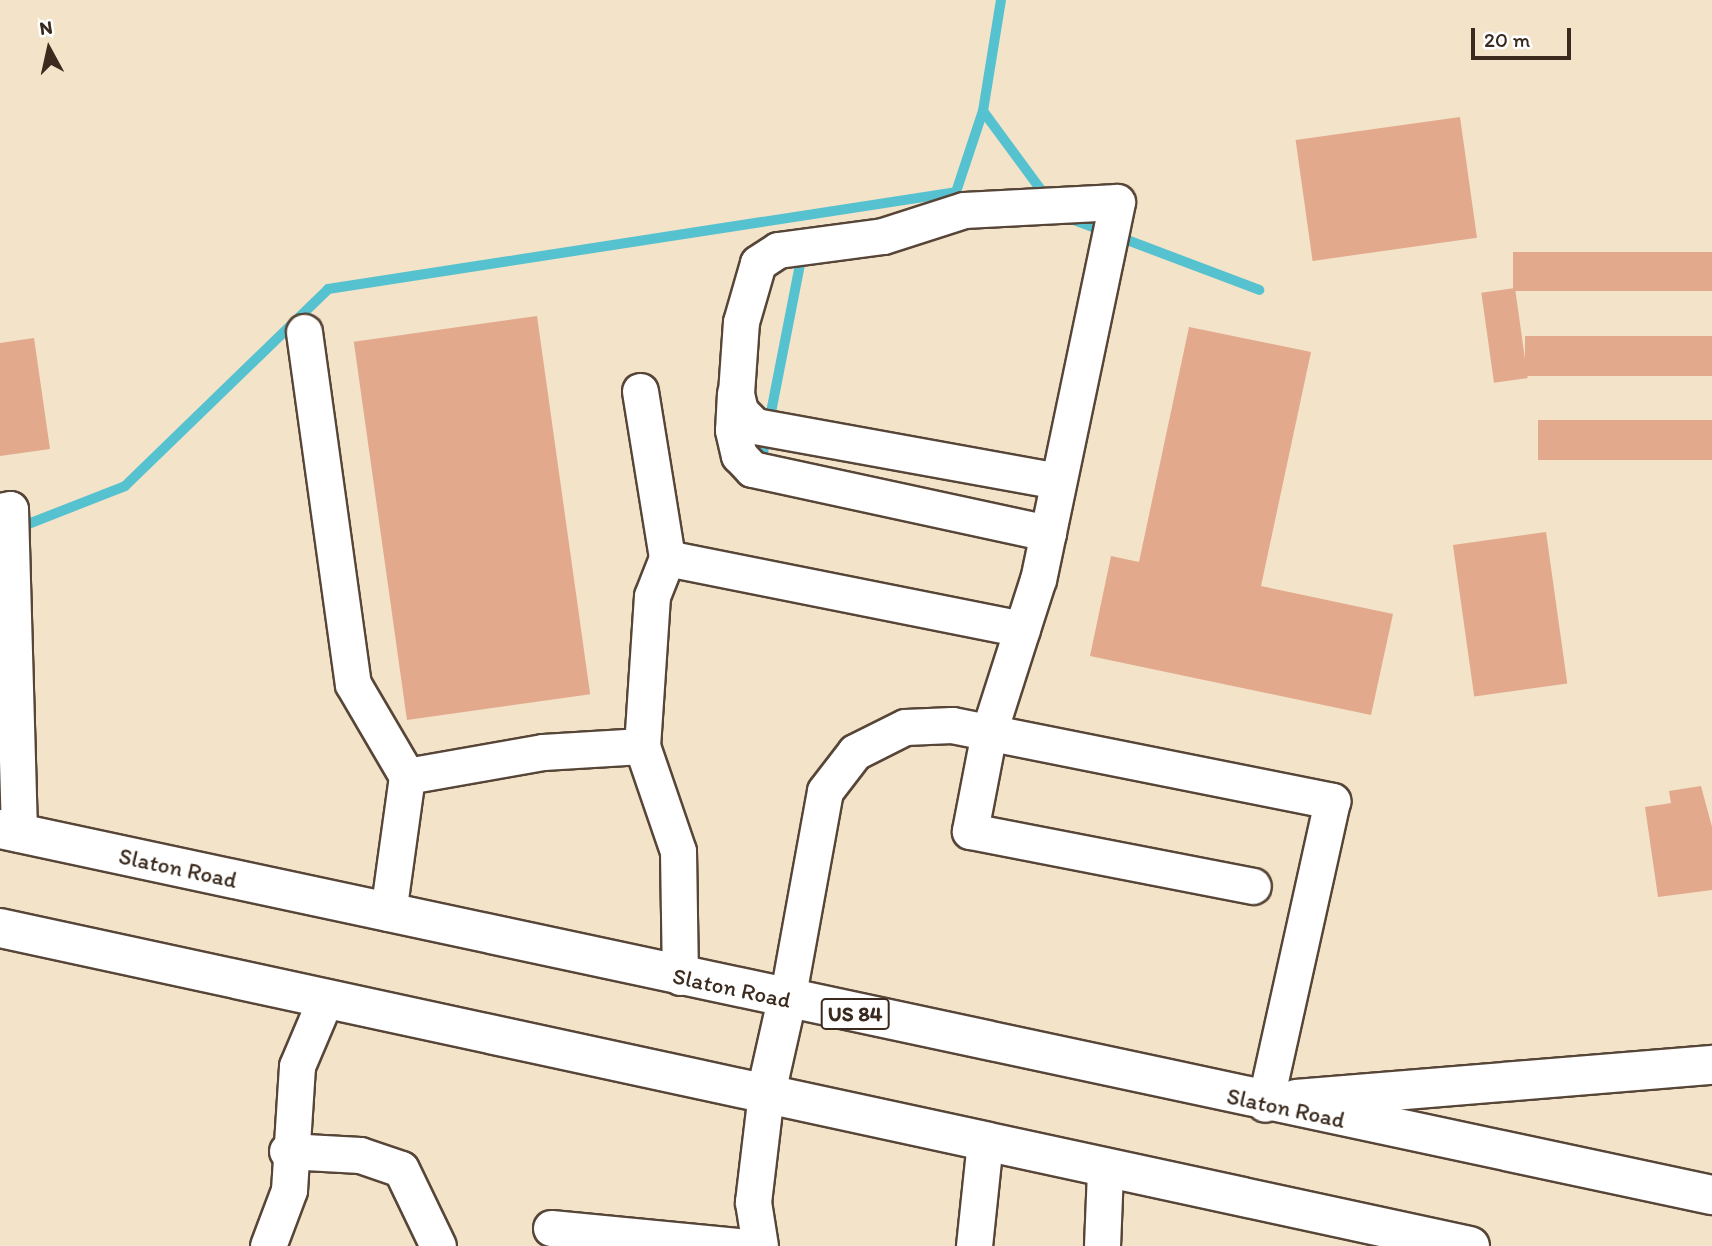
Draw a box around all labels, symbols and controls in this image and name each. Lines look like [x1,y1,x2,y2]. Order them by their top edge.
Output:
north arrow [14,14,84,84]
scale bar [1474,14,1574,58]
text: N [38,15,54,40]
text: 20 m [1484,27,1530,52]
street label: Slaton Road [117,842,239,894]
street label: Slaton Road [671,962,793,1014]
road number: US 84 [820,996,890,1032]
street label: Slaton Road [1225,1082,1347,1134]

